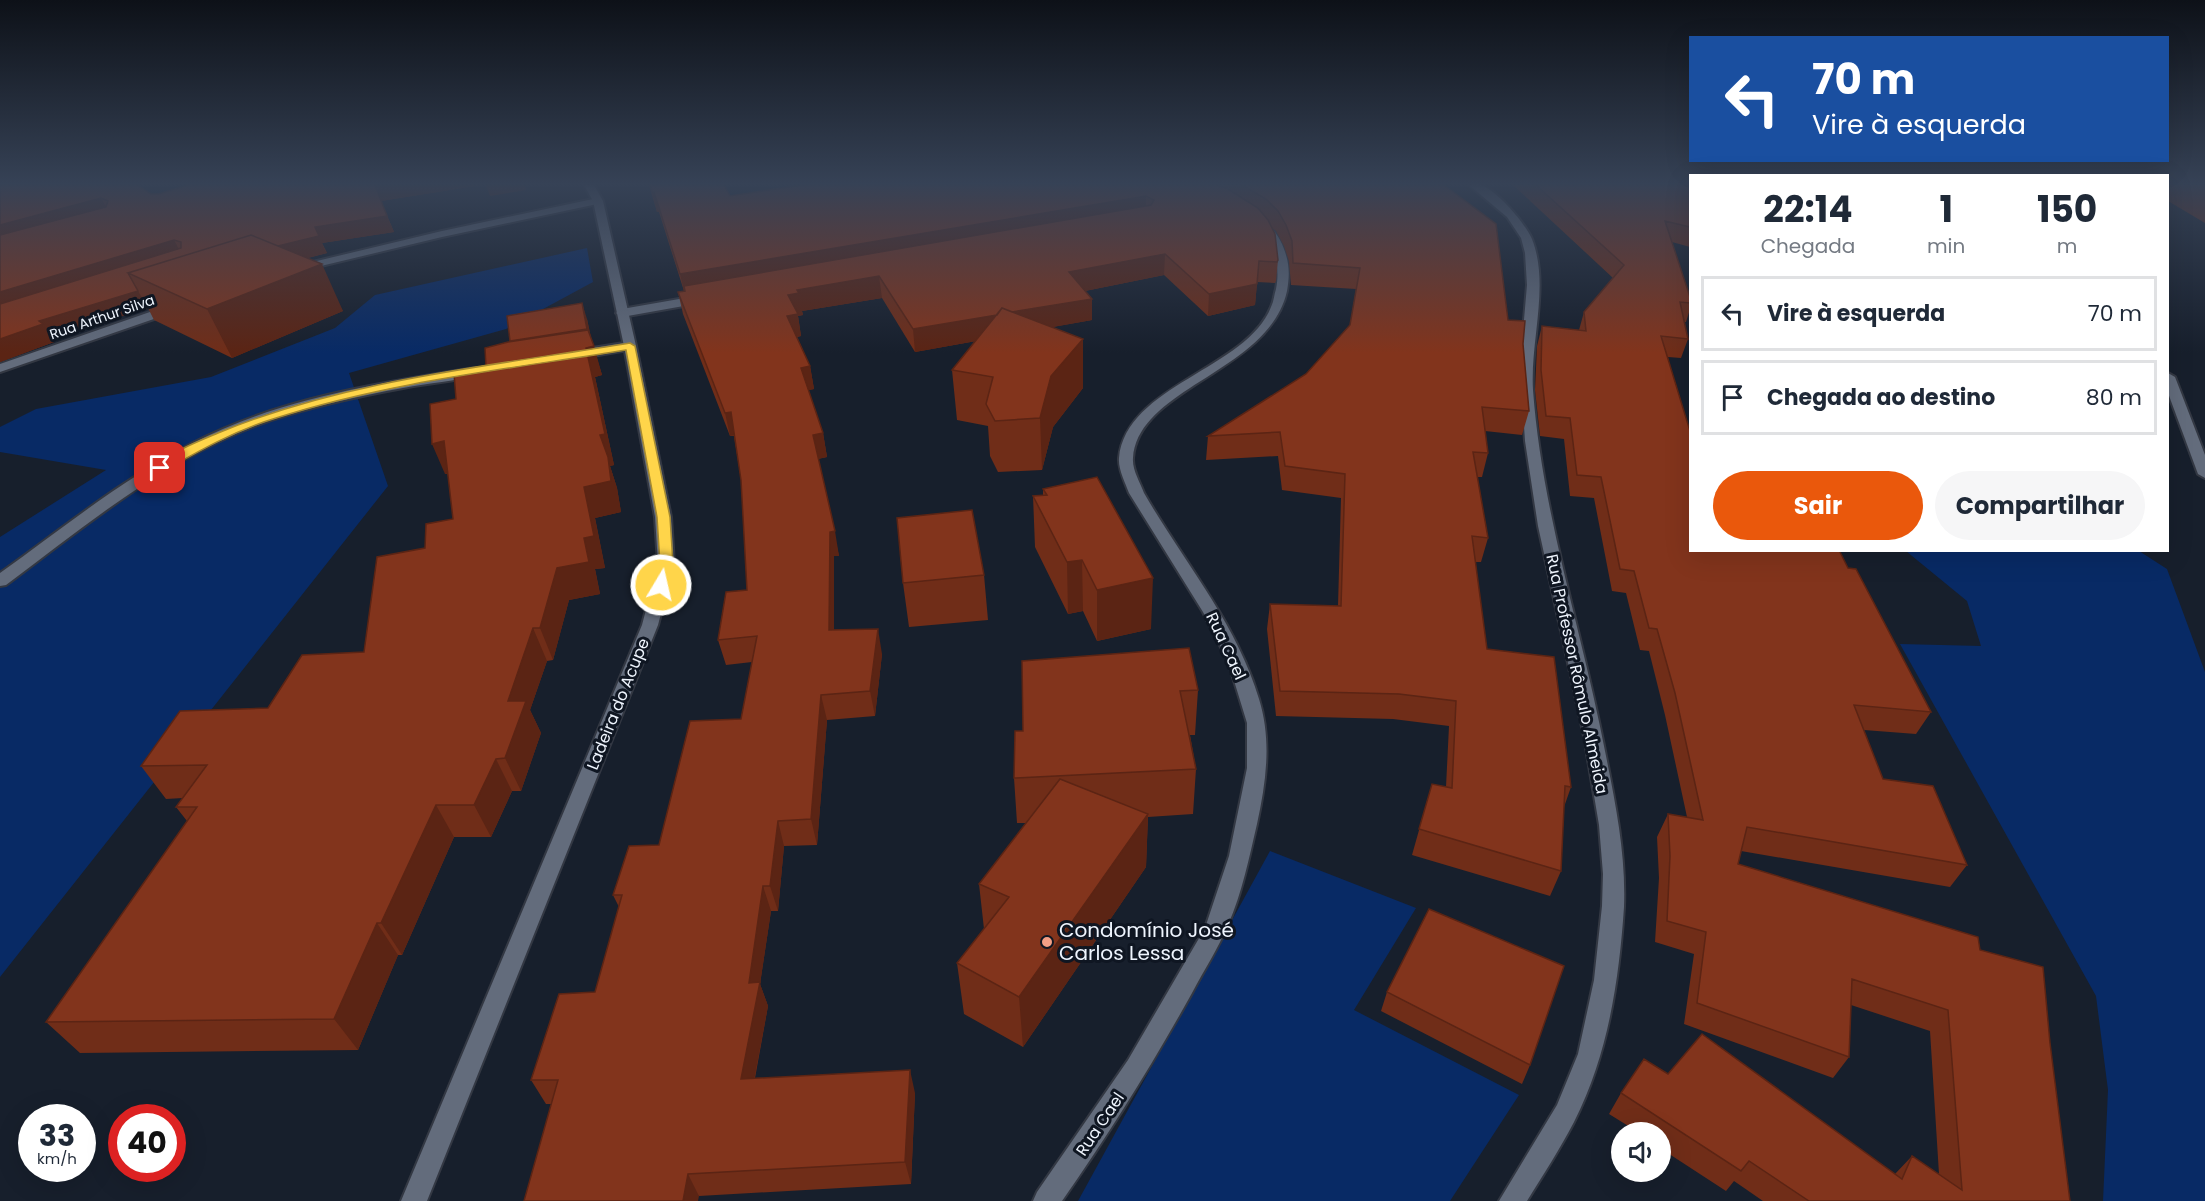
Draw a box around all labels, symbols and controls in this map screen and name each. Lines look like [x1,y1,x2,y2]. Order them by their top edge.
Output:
text: 70 m [1812,50,1915,109]
icon: left [1713,60,1791,138]
text: Vire à esquerda [1812,106,2026,143]
text: 22:14 [1763,184,1853,235]
text: 1 [1939,184,1953,235]
text: 150 [2037,184,2097,235]
text: Chegada [1761,232,1855,260]
text: min [1927,232,1965,260]
text: m [2057,232,2077,260]
street label: Rua Arthur Silva [47,290,157,344]
icon: left [1716,297,1749,330]
text: Vire à esquerda [1767,298,1945,329]
text: 70 m [2088,298,2142,329]
icon: arrive [1716,381,1749,414]
text: Chegada ao destino [1767,382,1995,413]
text: 80 m [2086,382,2142,413]
pin [134,442,185,493]
icon: arrive [143,451,176,484]
button: Sair [1713,471,1923,540]
button: Compartilhar [1935,471,2145,540]
street label: Rua Professor Rômulo Almeida [1540,552,1614,796]
position arrow [629,553,693,617]
street label: Rua Cael [1200,608,1252,684]
street label: Ladeira do Acupe [581,635,655,773]
place label: Condomínio José Carlos Lessa [1059,916,1234,967]
marker: Condomínio José Carlos Lessa [1040,935,1054,949]
street label: Rua Cael [1070,1088,1130,1160]
speed limit sign: 40 [108,1104,186,1182]
text: 33 [39,1114,75,1157]
map controls [1611,1122,1671,1182]
button: sound [1611,1122,1671,1182]
text: km/h [37,1148,77,1169]

